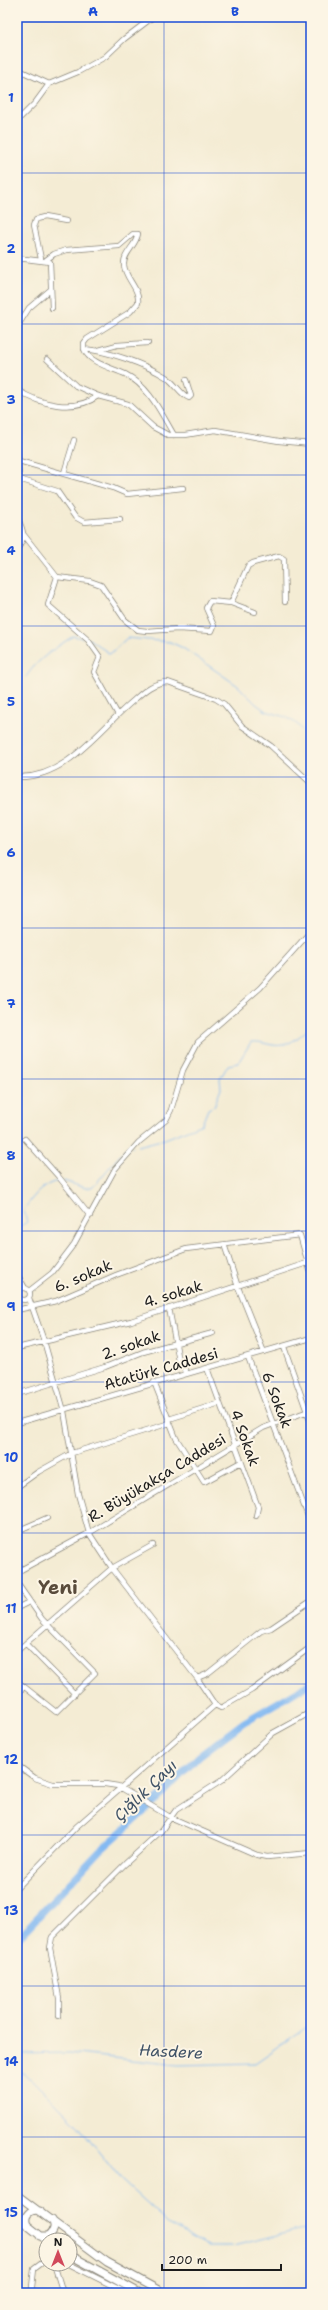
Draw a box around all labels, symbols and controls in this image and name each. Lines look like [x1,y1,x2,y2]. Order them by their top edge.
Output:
text: A [88,3,98,20]
text: B [231,3,239,20]
text: 1 [8,89,14,106]
text: 2 [6,240,16,257]
text: 3 [6,391,16,408]
text: 4 [6,542,16,559]
text: 5 [7,693,15,710]
text: 6 [6,844,16,861]
text: 7 [6,995,16,1012]
text: 8 [6,1147,16,1164]
street label: 6. sokak [51,1255,115,1297]
street label: 4. sokak [141,1276,205,1312]
text: 9 [6,1298,16,1315]
street label: 2. sokak [99,1326,163,1364]
street label: Atatürk Caddesi [102,1343,220,1395]
street label: 6 Sokak [257,1369,297,1431]
street label: 4 Sokak [226,1407,264,1469]
street label: R. Büyükakça Caddesi [84,1429,230,1527]
text: 10 [4,1449,18,1466]
district label: Yeni [38,1575,78,1600]
text: 11 [5,1600,17,1617]
text: 12 [4,1751,18,1768]
water label: Çığlık Çayı [109,1755,182,1826]
text: 13 [4,1902,18,1919]
water label: Hasdere [138,2039,204,2064]
text: 14 [4,2053,18,2070]
text: 15 [4,2204,18,2221]
north arrow [38,2232,78,2272]
text: N [54,2235,63,2250]
scale bar [162,2246,281,2272]
text: 200 m [168,2252,207,2268]

